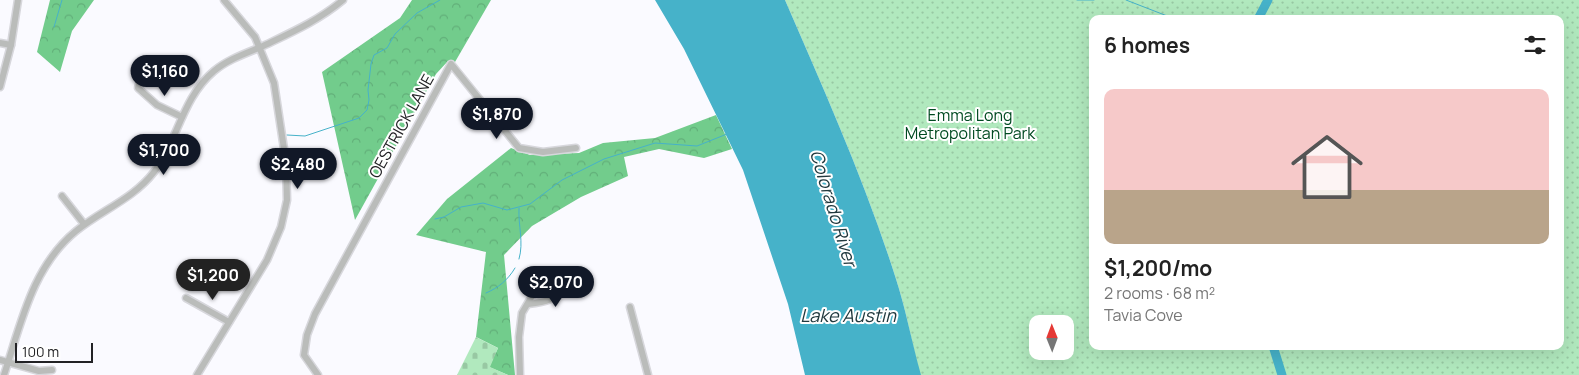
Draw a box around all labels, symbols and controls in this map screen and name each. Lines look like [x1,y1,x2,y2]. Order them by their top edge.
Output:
text: 6 homes [1104,31,1190,59]
icon: filters [1521,31,1549,59]
pin: $1,160 [124,54,206,97]
text: $1,160 [142,60,188,82]
street label: OESTRICK LANE [363,70,439,182]
pin: $1,870 [456,98,538,140]
text: $1,870 [472,103,522,125]
park label: Emma Long Metropolitan Park [905,104,1036,144]
icon: home [1282,122,1372,212]
pin: $1,700 [123,134,205,176]
text: $1,700 [139,139,189,161]
water label: Colorado River [805,147,864,272]
pin: $2,480 [257,148,339,190]
text: $2,480 [271,153,325,175]
text: $1,200/mo [1104,254,1212,282]
pin: $1,200 [172,258,254,301]
text: $1,200 [187,264,239,286]
pin: $2,070 [515,266,597,308]
text: $2,070 [529,271,583,293]
text: 2 rooms · 68 m² [1104,282,1215,304]
water label: Lake Austin [800,303,897,327]
text: Tavia Cove [1104,304,1183,326]
north arrow [1029,315,1074,360]
map controls [1029,315,1074,360]
scale bar [15,340,92,363]
text: 100 m [22,342,59,361]

